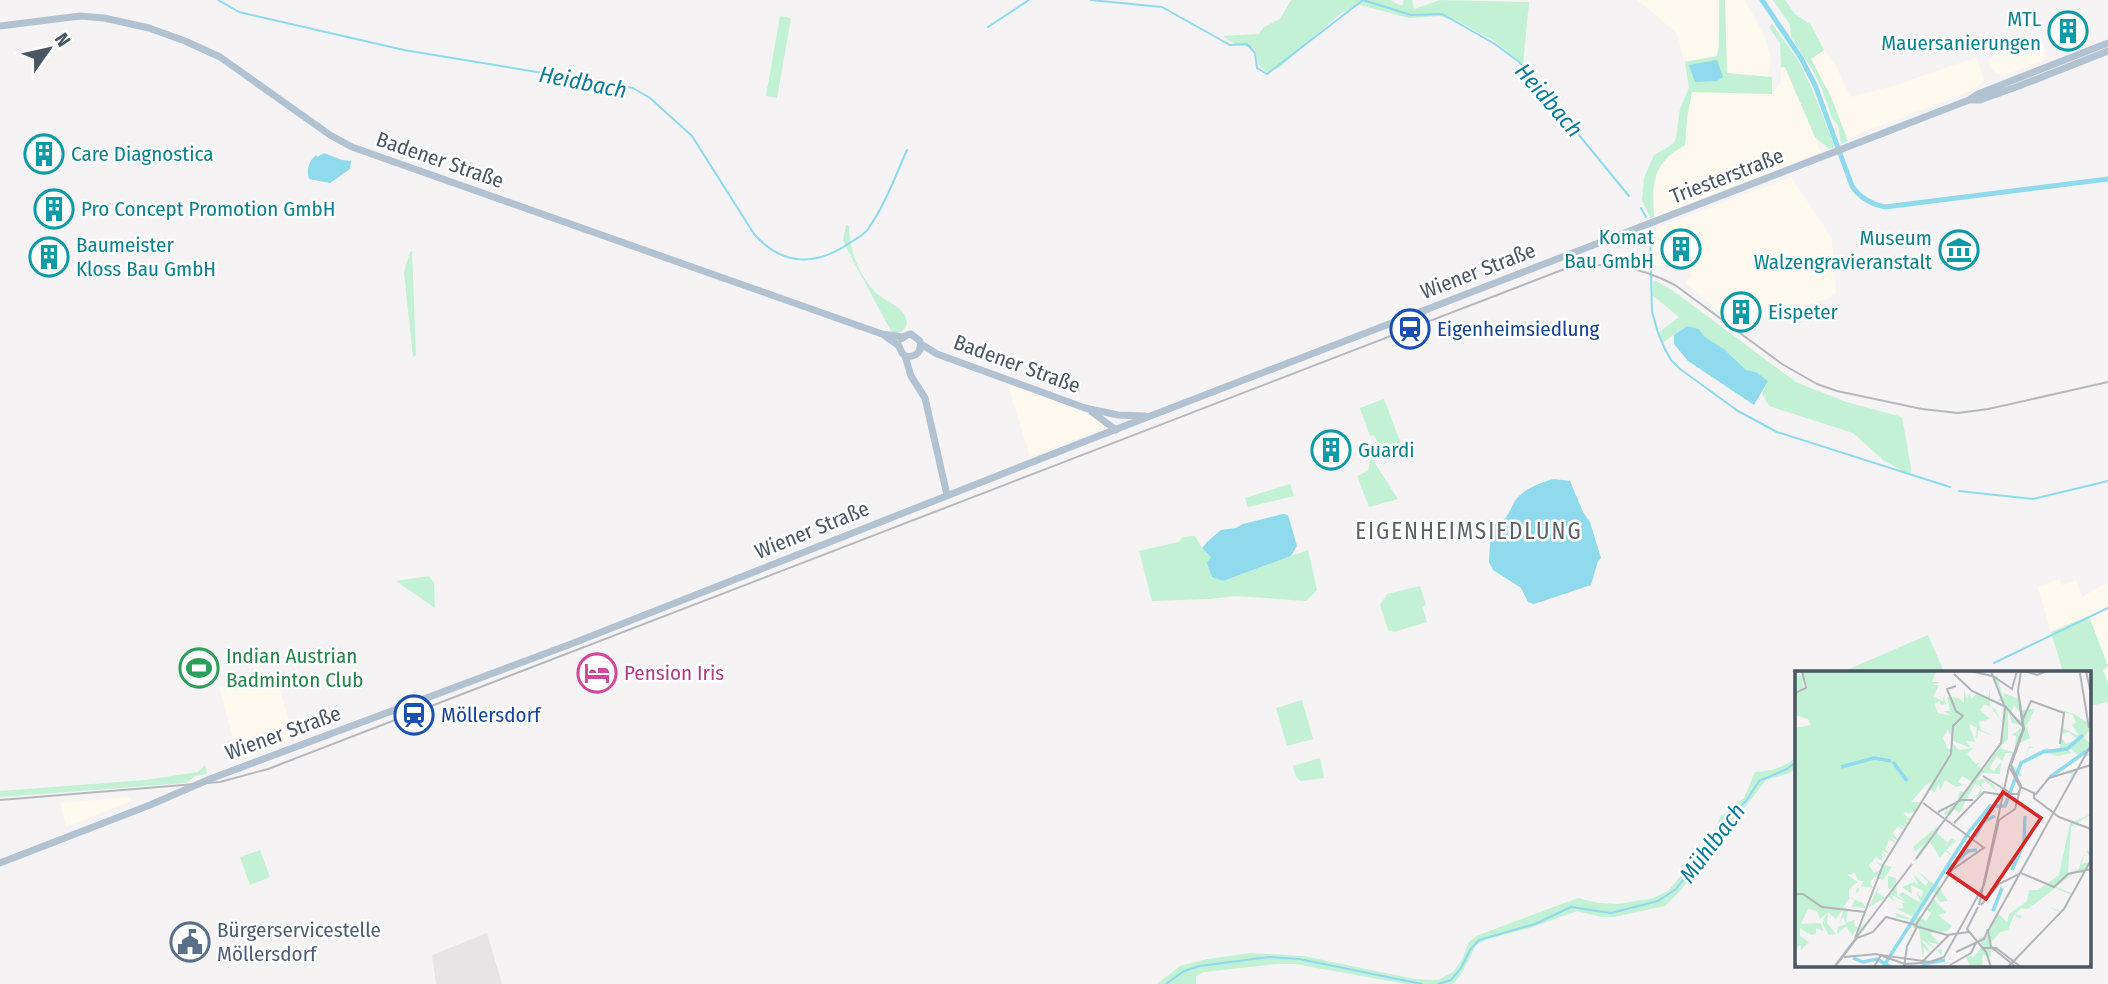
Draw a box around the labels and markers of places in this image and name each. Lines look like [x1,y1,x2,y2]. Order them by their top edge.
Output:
place label: MTL Mauersanierungen [1881,6,2042,56]
building icon: MTL Mauersanierungen [2047,10,2089,52]
building icon: Care Diagnostica [23,133,65,175]
place label: Care Diagnostica [71,141,214,167]
building icon: Pro Concept Promotion GmbH [33,188,75,230]
place label: Pro Concept Promotion GmbH [81,196,335,222]
place label: Komat Bau GmbH [1564,224,1654,274]
place label: Museum Walzengravieranstalt [1754,225,1932,275]
building icon: Komat Bau GmbH [1660,228,1702,270]
museum icon: Museum Walzengravieranstalt [1938,229,1980,271]
place label: Baumeister Kloss Bau GmbH [76,232,216,282]
building icon: Baumeister Kloss Bau GmbH [28,236,70,278]
building icon: Eispeter [1720,291,1762,333]
place label: Eispeter [1768,299,1839,325]
station icon: Eigenheimsiedlung [1389,308,1431,350]
place label: Eigenheimsiedlung [1437,316,1599,342]
building icon: Guardi [1310,429,1352,471]
place label: Guardi [1358,437,1415,463]
place label: Indian Austrian Badminton Club [226,643,363,693]
sports icon: Indian Austrian Badminton Club [178,647,220,689]
hotel icon: Pension Iris [576,652,618,694]
place label: Pension Iris [624,660,724,686]
station icon: Möllersdorf [393,694,435,736]
place label: Möllersdorf [441,702,542,728]
place label: Bürgerservicestelle Möllersdorf [217,917,381,967]
public building icon: Bürgerservicestelle Möllersdorf [169,921,211,963]

